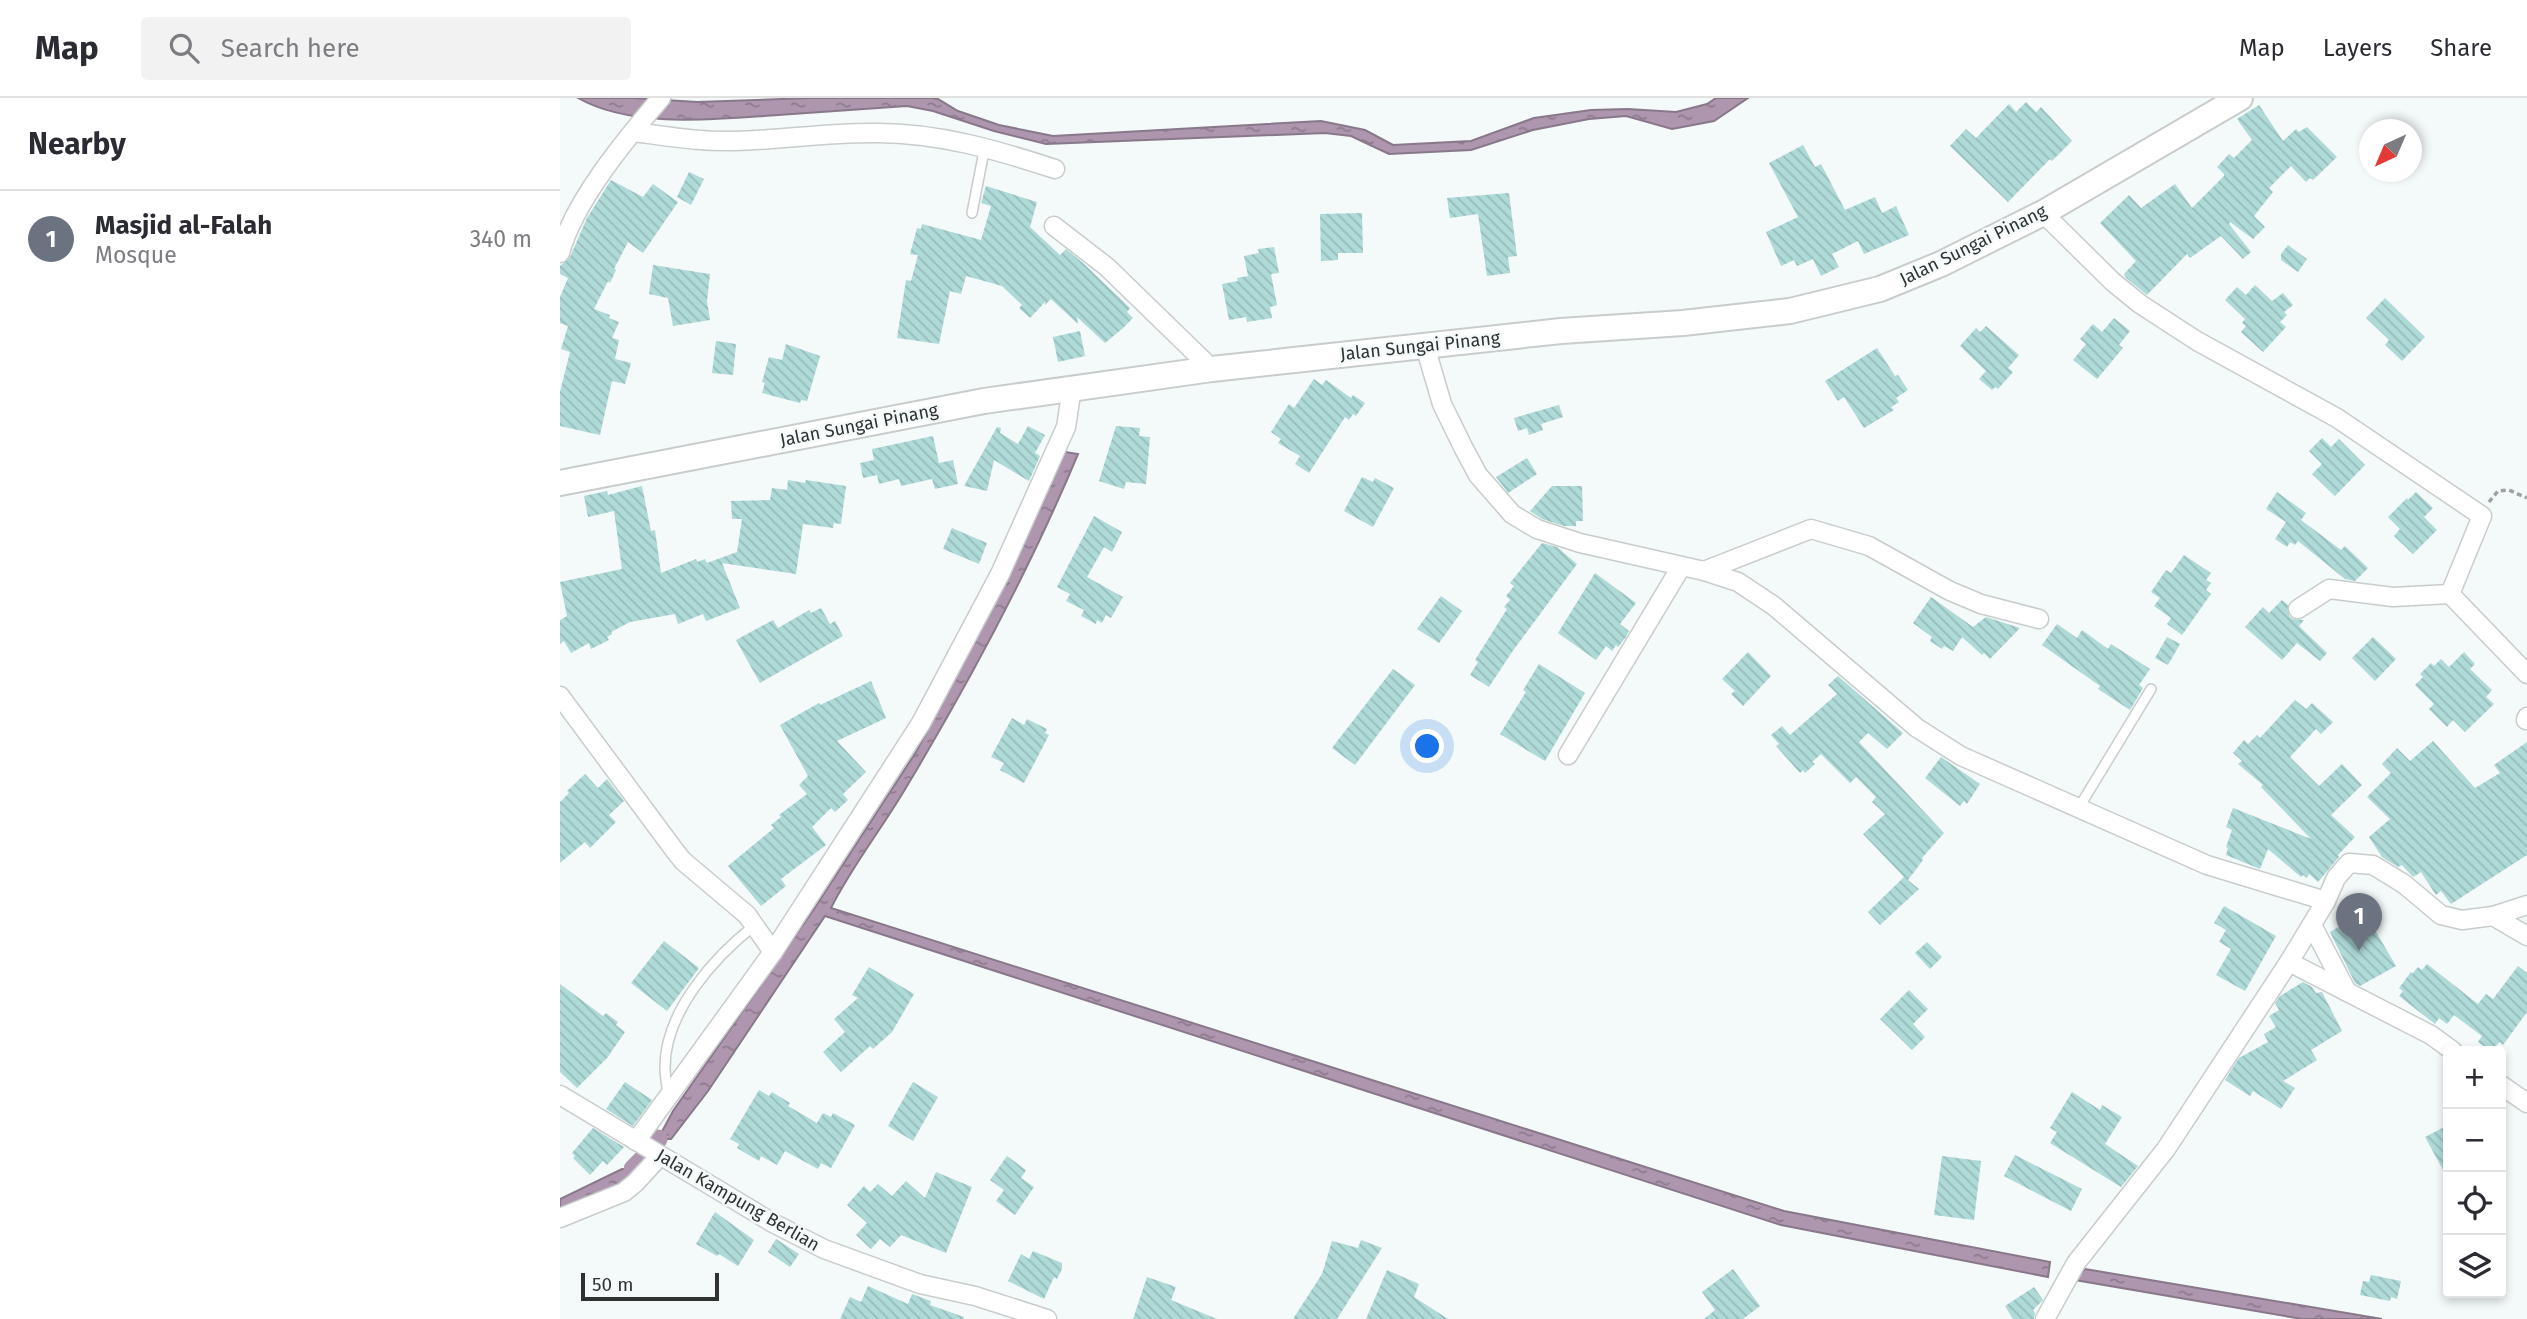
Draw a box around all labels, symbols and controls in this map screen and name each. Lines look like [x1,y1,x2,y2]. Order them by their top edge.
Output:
search box [141,17,631,80]
text: Map [35,28,99,68]
icon: search [165,29,203,67]
text: Search here [221,33,360,64]
text: Map [2239,34,2285,62]
text: Layers [2323,34,2392,62]
text: Share [2430,34,2492,62]
north arrow [2359,119,2422,182]
text: Nearby [28,126,126,162]
street label: Jalan Sungai Pinang [1896,200,2051,290]
text: Masjid al-Falah [95,210,272,241]
text: 1 [46,225,56,253]
text: 340 m [470,225,532,253]
text: Mosque [95,241,177,269]
street label: Jalan Sungai Pinang [1339,327,1502,365]
street label: Jalan Sungai Pinang [778,399,941,451]
your location [1410,729,1444,763]
pin: 1 [2336,893,2382,951]
map controls [2443,1046,2506,1298]
button: + [2443,1046,2506,1109]
button: − [2443,1109,2506,1172]
street label: Jalan Kampung Berlian [652,1144,824,1256]
button: locate [2443,1172,2506,1235]
button: layers [2443,1235,2506,1298]
scale bar [581,1270,719,1302]
text: 50 m [592,1273,633,1296]

